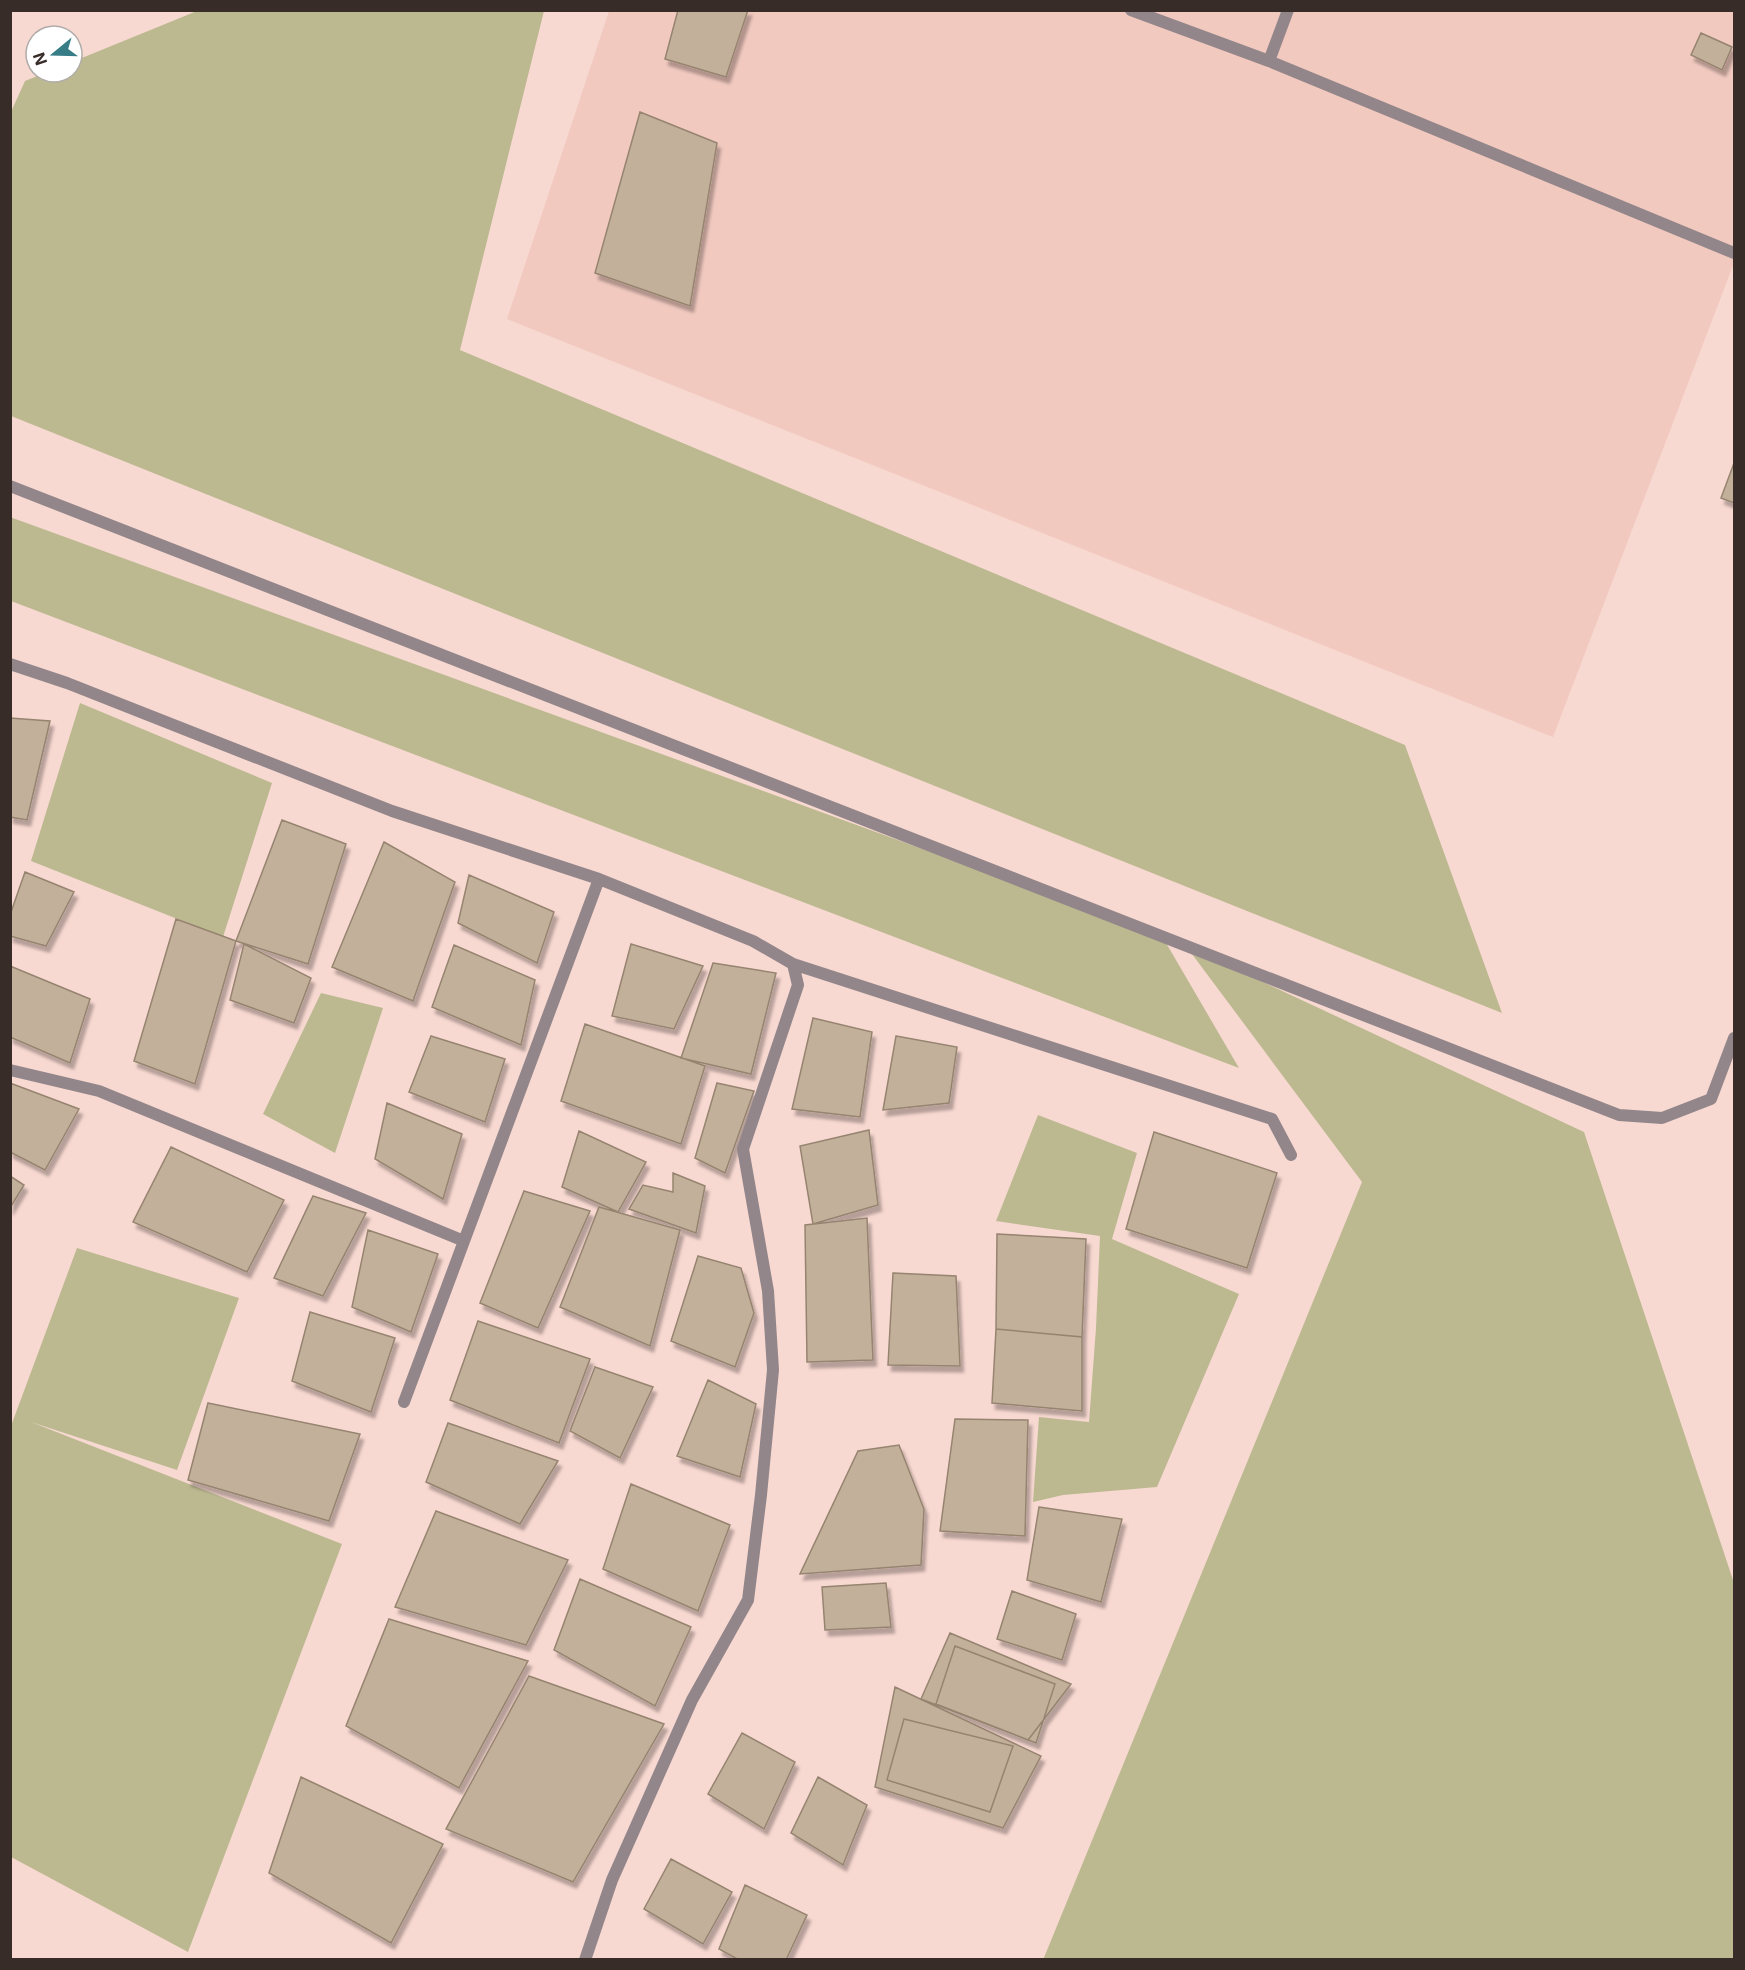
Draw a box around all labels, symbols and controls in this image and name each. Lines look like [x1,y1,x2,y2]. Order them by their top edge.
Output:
north arrow [24,24,84,84]
text: N [28,50,51,68]

